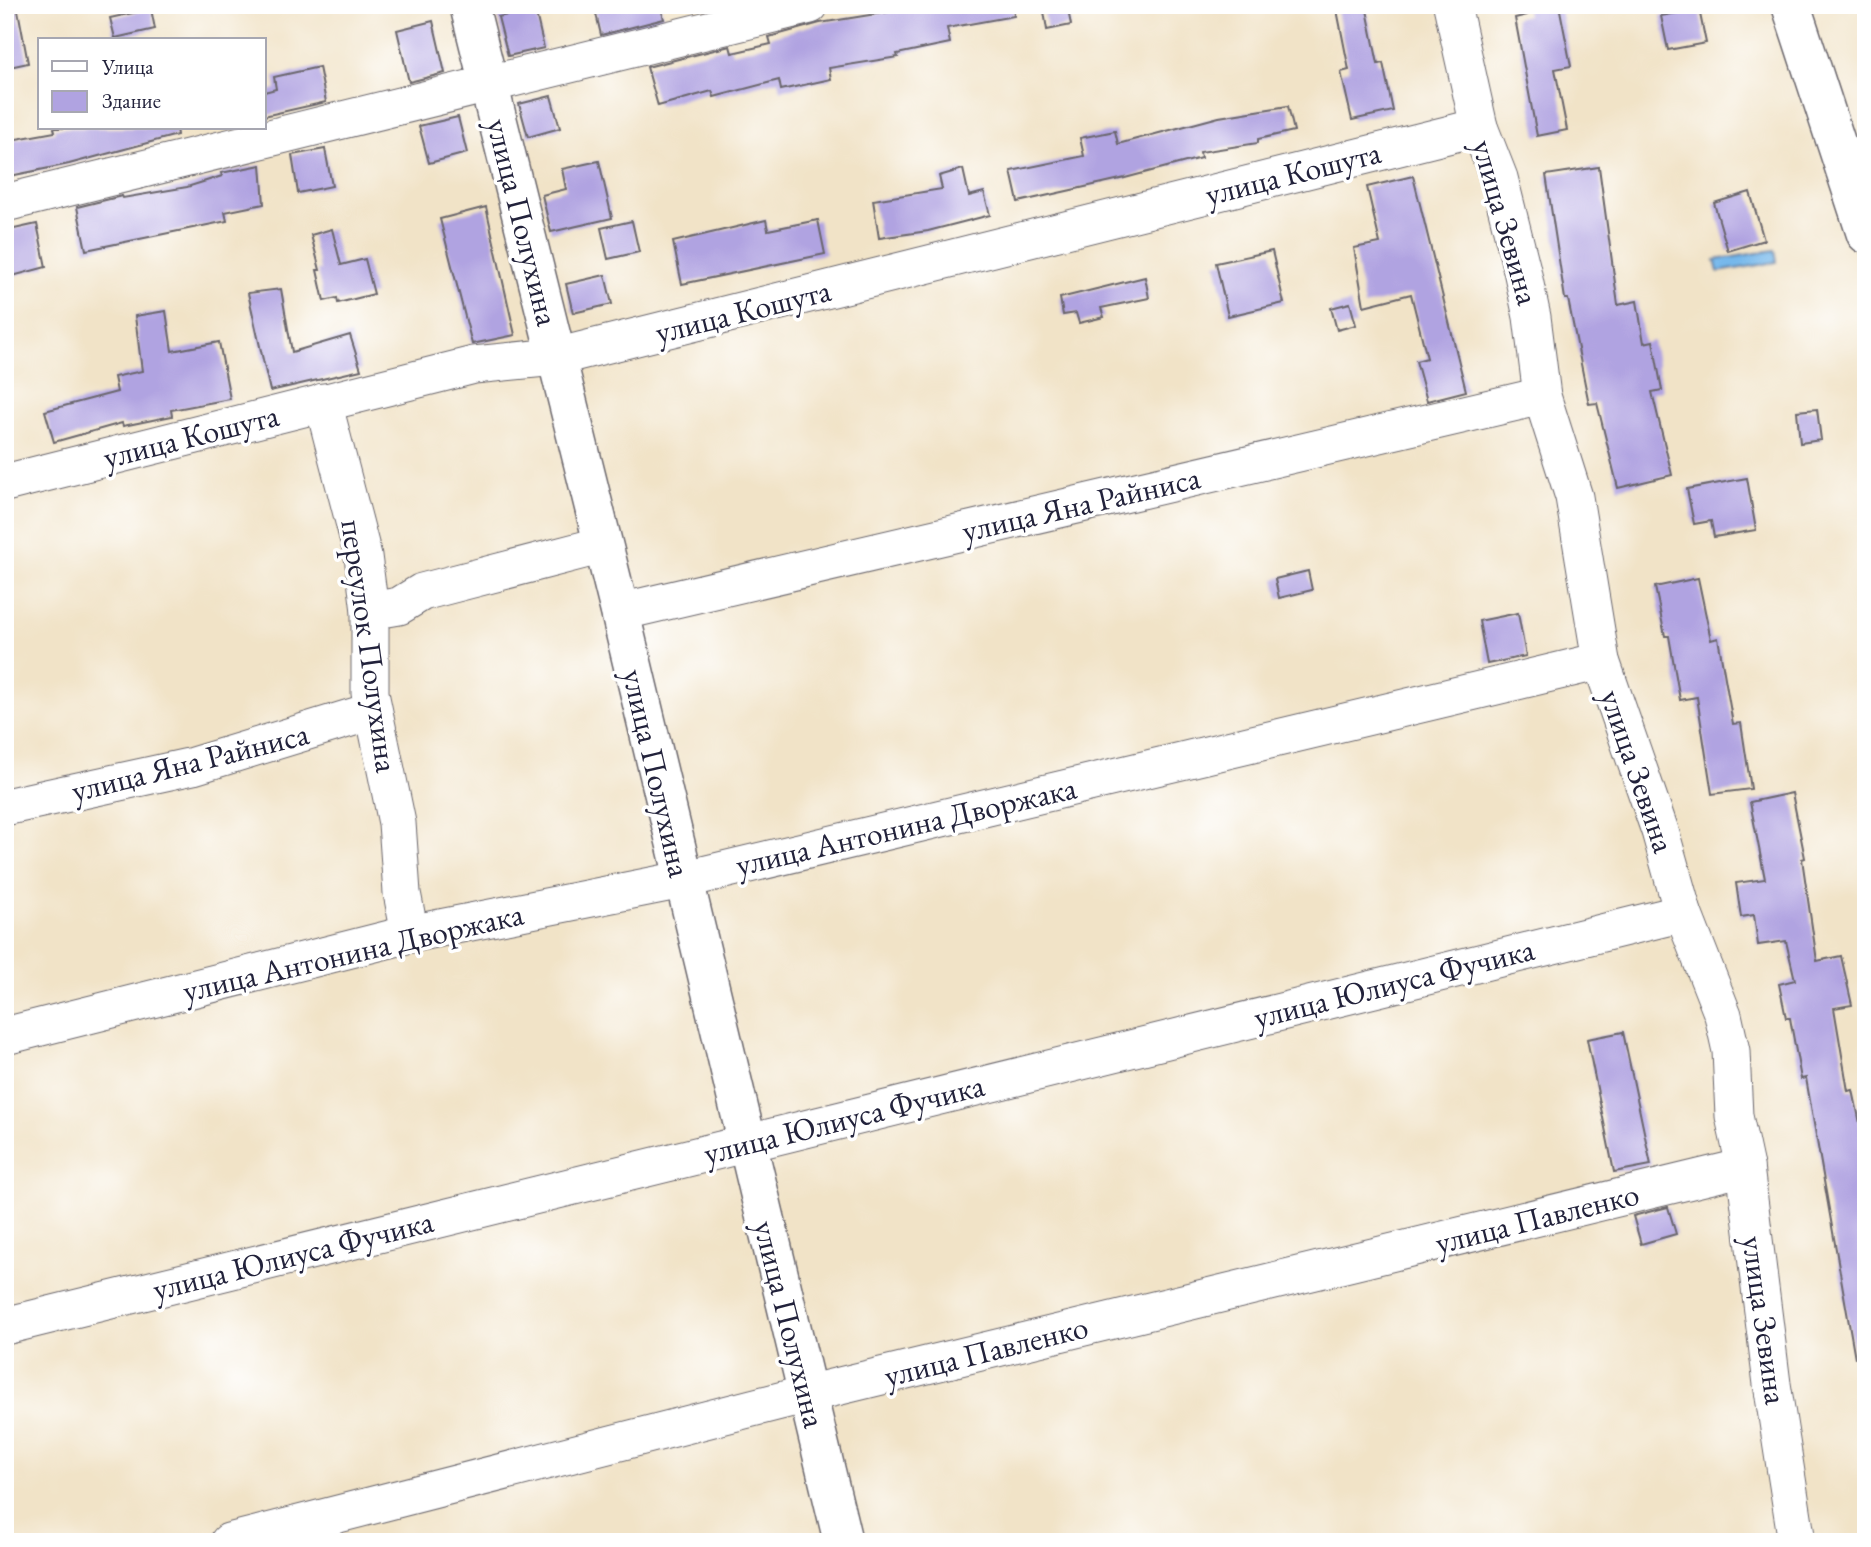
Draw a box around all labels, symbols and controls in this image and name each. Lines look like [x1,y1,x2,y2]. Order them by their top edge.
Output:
legend [38,38,266,130]
text: Улица [101,53,154,80]
text: Здание [102,87,161,114]
street label: улица Полухина [477,114,569,330]
street label: улица Кошута [1201,131,1385,215]
street label: улица Зевина [1462,135,1550,310]
street label: улица Кошута [651,269,835,353]
street label: улица Кошута [99,394,283,478]
street label: улица Яна Райниса [958,456,1204,552]
street label: переулок Полухина [331,517,409,775]
street label: улица Полухина [613,665,701,881]
street label: улица Зевина [1590,684,1686,858]
street label: улица Яна Райниса [67,712,313,812]
street label: улица Антонина Дворжака [732,766,1081,886]
street label: улица Антонина Дворжака [179,892,528,1012]
street label: улица Юлиуса Фучика [1249,928,1539,1038]
street label: улица Юлиуса Фучика [699,1064,989,1174]
street label: улица Павленко [1431,1172,1643,1264]
street label: улица Юлиуса Фучика [148,1200,438,1310]
street label: улица Полухина [744,1216,836,1432]
street label: улица Зевина [1732,1233,1798,1407]
street label: улица Павленко [880,1305,1092,1397]

